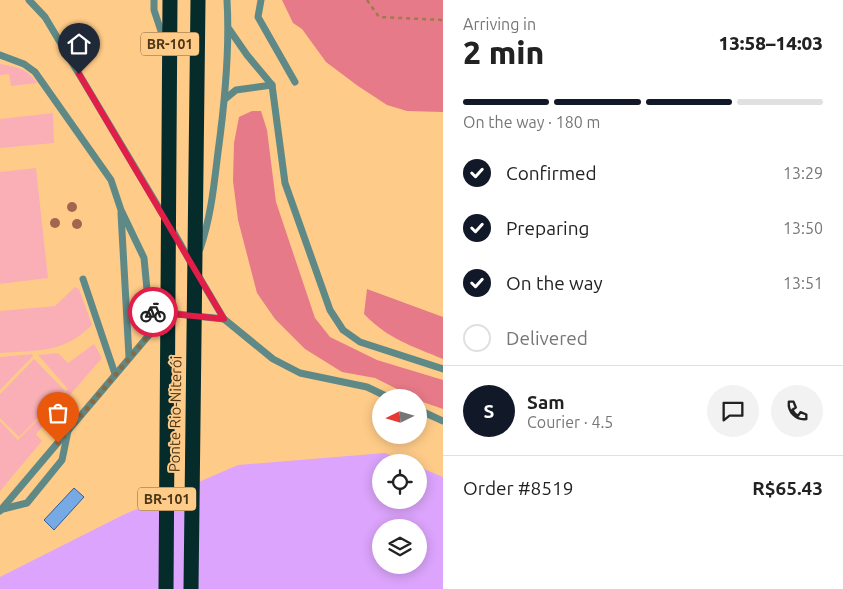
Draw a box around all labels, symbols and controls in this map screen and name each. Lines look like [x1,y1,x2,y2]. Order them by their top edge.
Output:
text: Arriving in [463,15,536,33]
pin [58,23,100,74]
icon: home [65,30,93,58]
text: 13:58–14:03 [718,32,823,54]
road number: BR-101 [141,33,199,56]
text: 2 min [463,34,544,70]
text: On the way · 180 m [463,113,600,131]
icon: check [463,159,491,187]
text: Confirmed [506,162,597,184]
text: 13:29 [783,164,823,182]
icon: check [463,214,491,242]
text: Preparing [506,217,590,239]
text: 13:50 [783,219,823,237]
icon: check [463,269,491,297]
text: On the way [506,272,603,294]
text: 13:51 [783,274,823,292]
courier [128,287,178,337]
icon: bike [139,298,167,326]
text: Delivered [506,327,588,349]
street label: Ponte Rio-Niterói [165,356,185,472]
button: chat [707,385,759,437]
button: phone [771,385,823,437]
north arrow [372,389,428,444]
map controls [372,389,427,574]
text: Sam [527,391,565,413]
pin [37,392,79,443]
icon: bag [44,399,72,427]
text: S [484,400,494,422]
text: Courier · 4.5 [527,413,613,431]
button: locate [372,454,427,509]
text: Order #8519 [463,477,573,499]
text: R$65.43 [752,477,823,499]
road number: BR-101 [138,488,196,510]
button: layers [372,519,427,574]

